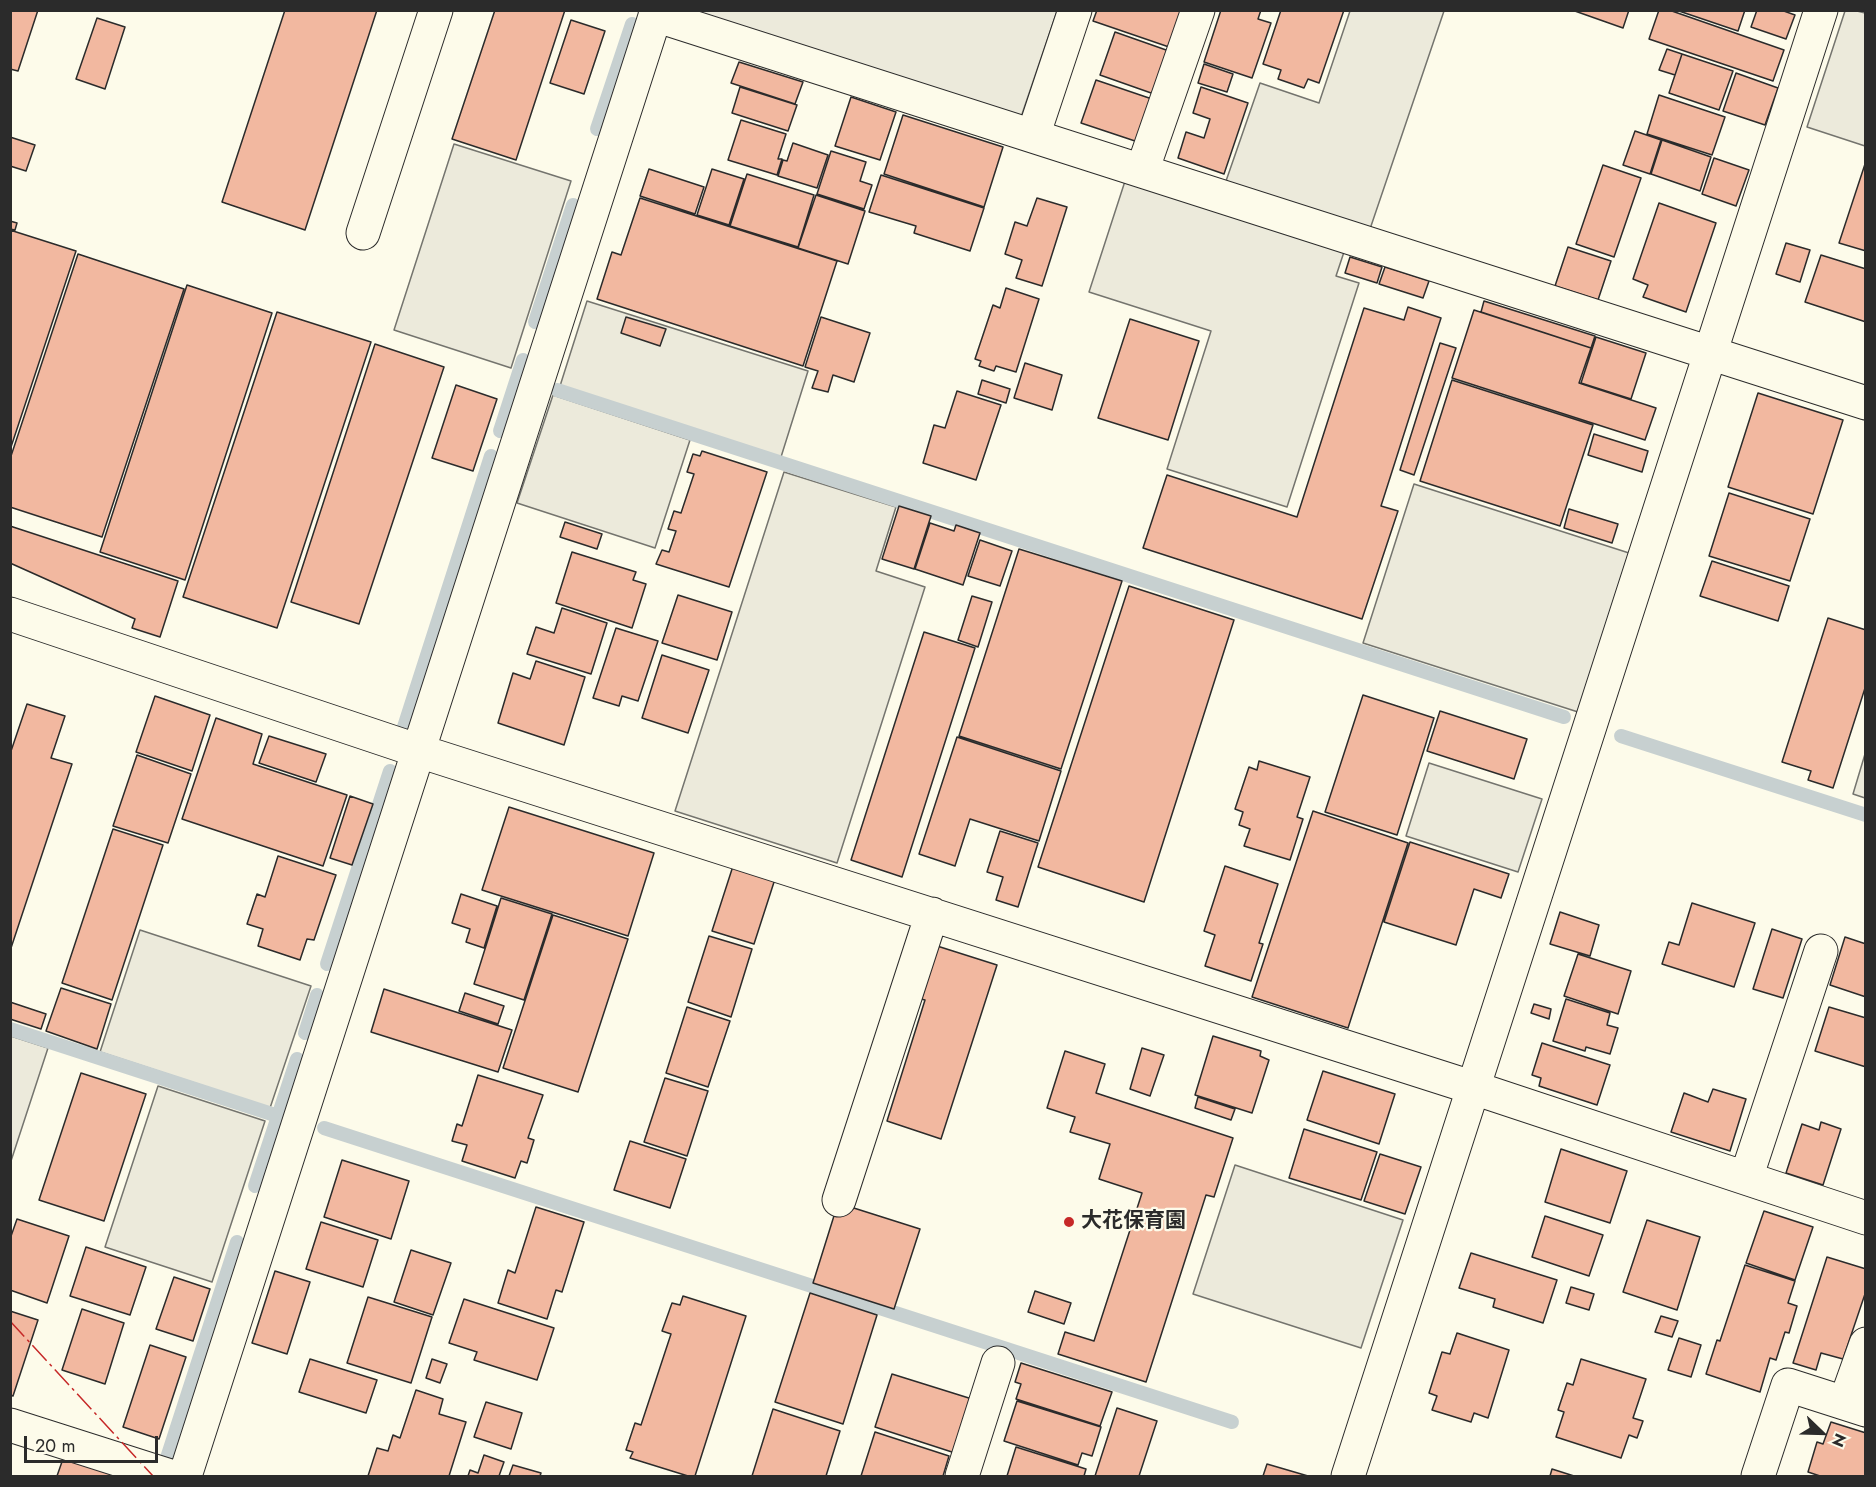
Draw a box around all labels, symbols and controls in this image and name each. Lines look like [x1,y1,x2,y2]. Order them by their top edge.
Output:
place label: 大花保育園 [1081,1209,1186,1235]
marker: 大花保育園 [1062,1215,1076,1229]
north arrow [1792,1403,1852,1463]
scale bar [27,1424,160,1462]
text: N [1826,1430,1852,1451]
text: 20 m [35,1433,75,1459]

